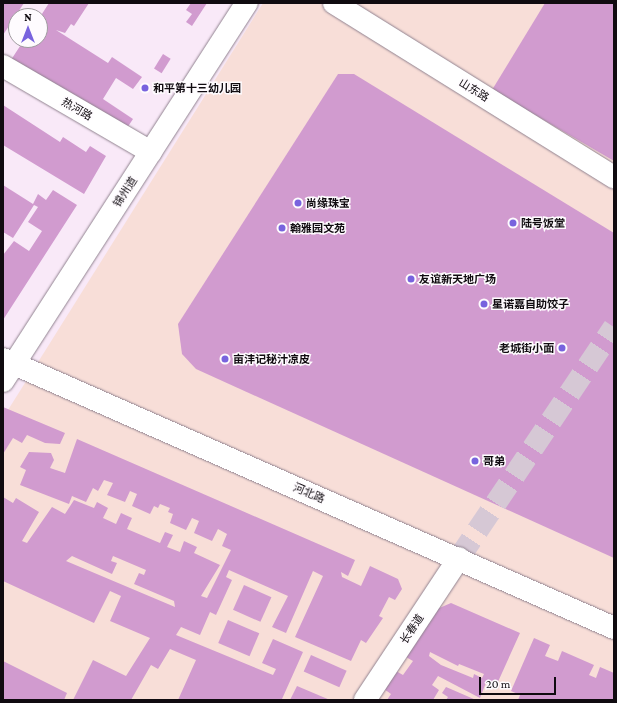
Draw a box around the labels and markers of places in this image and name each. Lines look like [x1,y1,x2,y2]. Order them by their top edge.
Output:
place label: 和平第十三幼儿园 [153,81,241,95]
marker: 和平第十三幼儿园 [140,83,150,93]
place label: 尚缘珠宝 [306,196,350,210]
marker: 尚缘珠宝 [293,198,303,208]
place label: 陆号饭堂 [521,216,565,230]
marker: 陆号饭堂 [508,218,518,228]
place label: 翰雅园文苑 [290,221,345,235]
marker: 翰雅园文苑 [277,223,287,233]
place label: 友谊新天地广场 [419,272,496,286]
marker: 友谊新天地广场 [406,274,416,284]
place label: 星诺嘉自助饺子 [492,297,569,311]
marker: 星诺嘉自助饺子 [479,299,489,309]
place label: 老城街小面 [499,341,554,355]
marker: 老城街小面 [557,343,567,353]
place label: 亩沣记秘汁凉皮 [233,352,310,366]
marker: 亩沣记秘汁凉皮 [220,354,230,364]
place label: 哥弟 [483,454,505,468]
marker: 哥弟 [470,456,480,466]

